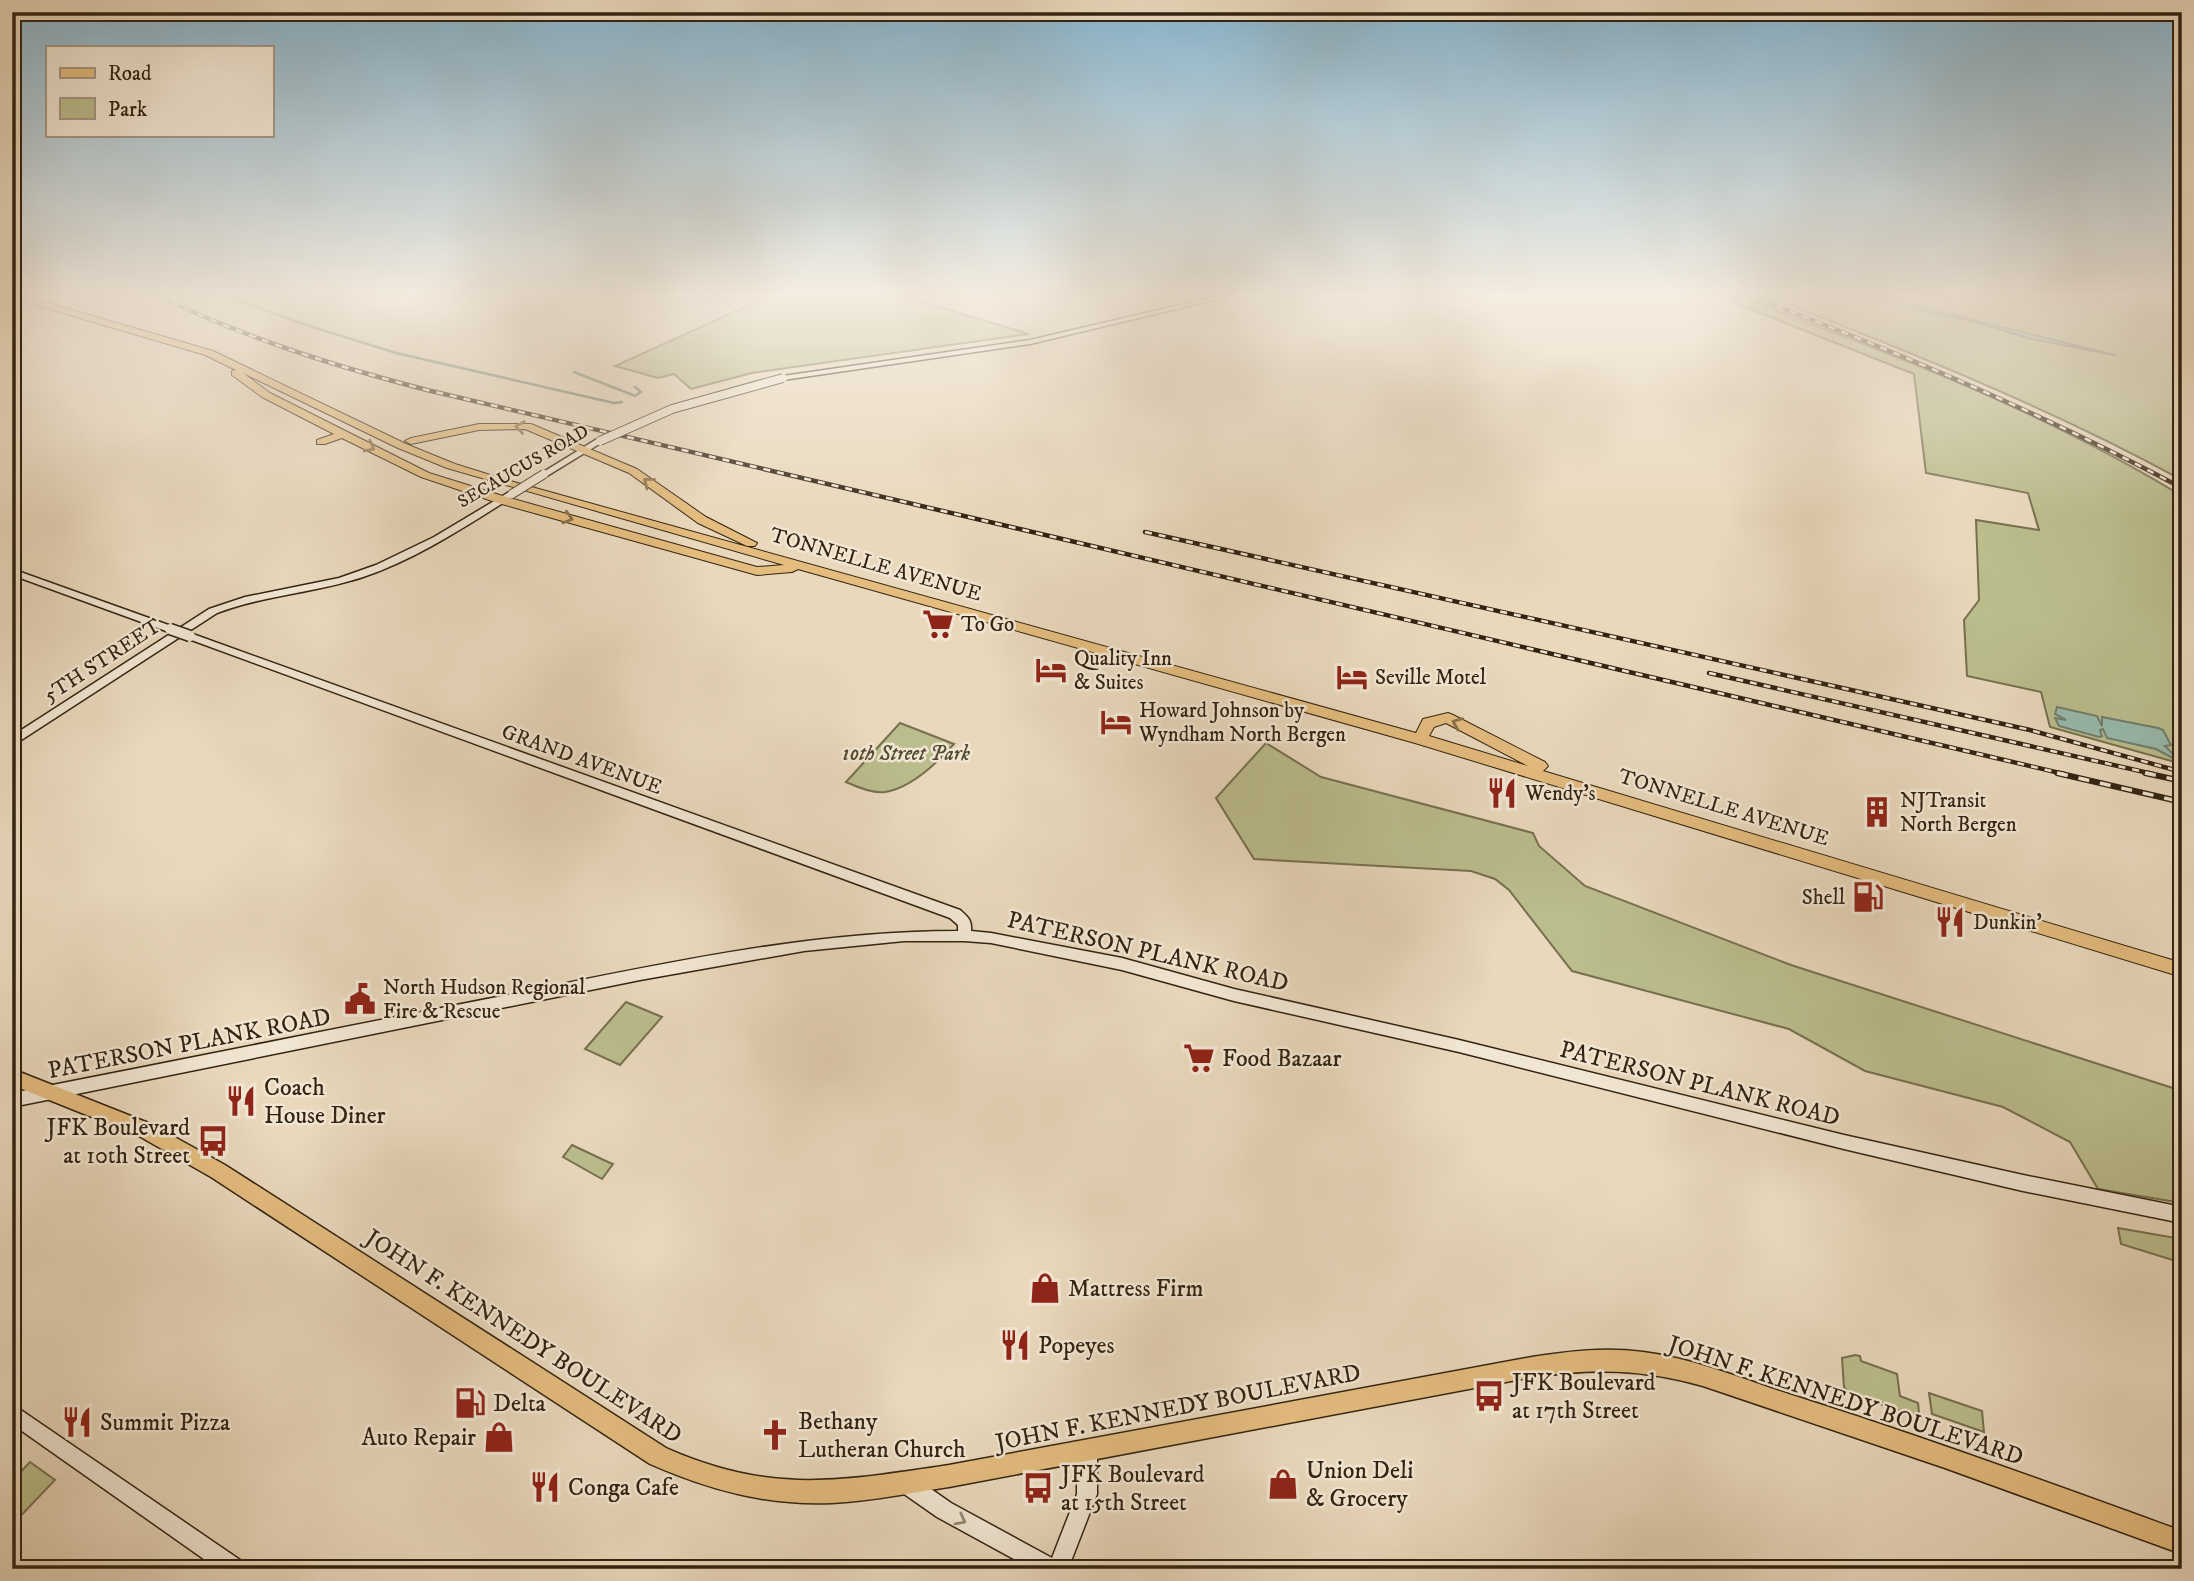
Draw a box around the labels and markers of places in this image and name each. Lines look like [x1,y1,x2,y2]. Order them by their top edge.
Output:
supermarket icon: To Go [921,607,955,641]
place label: To Go [961,612,1014,638]
place label: Quality Inn & Suites [1074,646,1172,696]
hotel icon: Quality Inn & Suites [1034,653,1068,687]
hotel icon: Seville Motel [1335,660,1369,694]
place label: Seville Motel [1375,665,1487,691]
place label: Howard Johnson by Wyndham North Bergen [1138,698,1346,748]
hotel icon: Howard Johnson by Wyndham North Bergen [1099,705,1133,739]
restaurant icon: Wendy's [1485,776,1519,810]
place label: Wendy's [1524,781,1596,807]
place label: NJTransit North Bergen [1900,788,2017,838]
building icon: NJTransit North Bergen [1860,795,1894,829]
fuel station icon: Shell [1851,880,1885,914]
place label: Shell [1802,885,1846,911]
restaurant icon: Dunkin' [1933,905,1967,939]
place label: Dunkin' [1973,910,2042,936]
place label: North Hudson Regional Fire & Rescue [383,975,586,1025]
public building icon: North Hudson Regional Fire & Rescue [343,982,377,1016]
supermarket icon: Food Bazaar [1182,1041,1216,1075]
place label: Food Bazaar [1222,1044,1342,1074]
place label: Coach House Diner [264,1073,386,1131]
restaurant icon: Coach House Diner [224,1084,258,1118]
place label: JFK Boulevard at 10th Street [45,1113,190,1171]
bus stop icon: JFK Boulevard at 10th Street [196,1124,230,1158]
shop icon: Mattress Firm [1028,1271,1062,1305]
place label: Mattress Firm [1068,1274,1203,1304]
restaurant icon: Popeyes [998,1328,1032,1362]
place label: Popeyes [1038,1331,1115,1361]
place label: JFK Boulevard at 17th Street [1510,1368,1656,1426]
bus stop icon: JFK Boulevard at 17th Street [1472,1379,1506,1413]
fuel station icon: Delta [453,1386,487,1420]
place label: Delta [493,1389,547,1419]
restaurant icon: Summit Pizza [60,1405,94,1439]
place label: Bethany Lutheran Church [798,1407,966,1465]
place label: Summit Pizza [100,1408,231,1438]
church icon: Bethany Lutheran Church [758,1418,792,1452]
shop icon: Auto Repair [482,1420,516,1454]
place label: Auto Repair [361,1423,476,1453]
place label: Union Deli & Grocery [1306,1456,1413,1514]
place label: JFK Boulevard at 15th Street [1059,1460,1205,1518]
shop icon: Union Deli & Grocery [1266,1467,1300,1501]
restaurant icon: Conga Cafe [528,1470,562,1504]
bus stop icon: JFK Boulevard at 15th Street [1021,1471,1055,1505]
place label: Conga Cafe [568,1473,679,1503]

